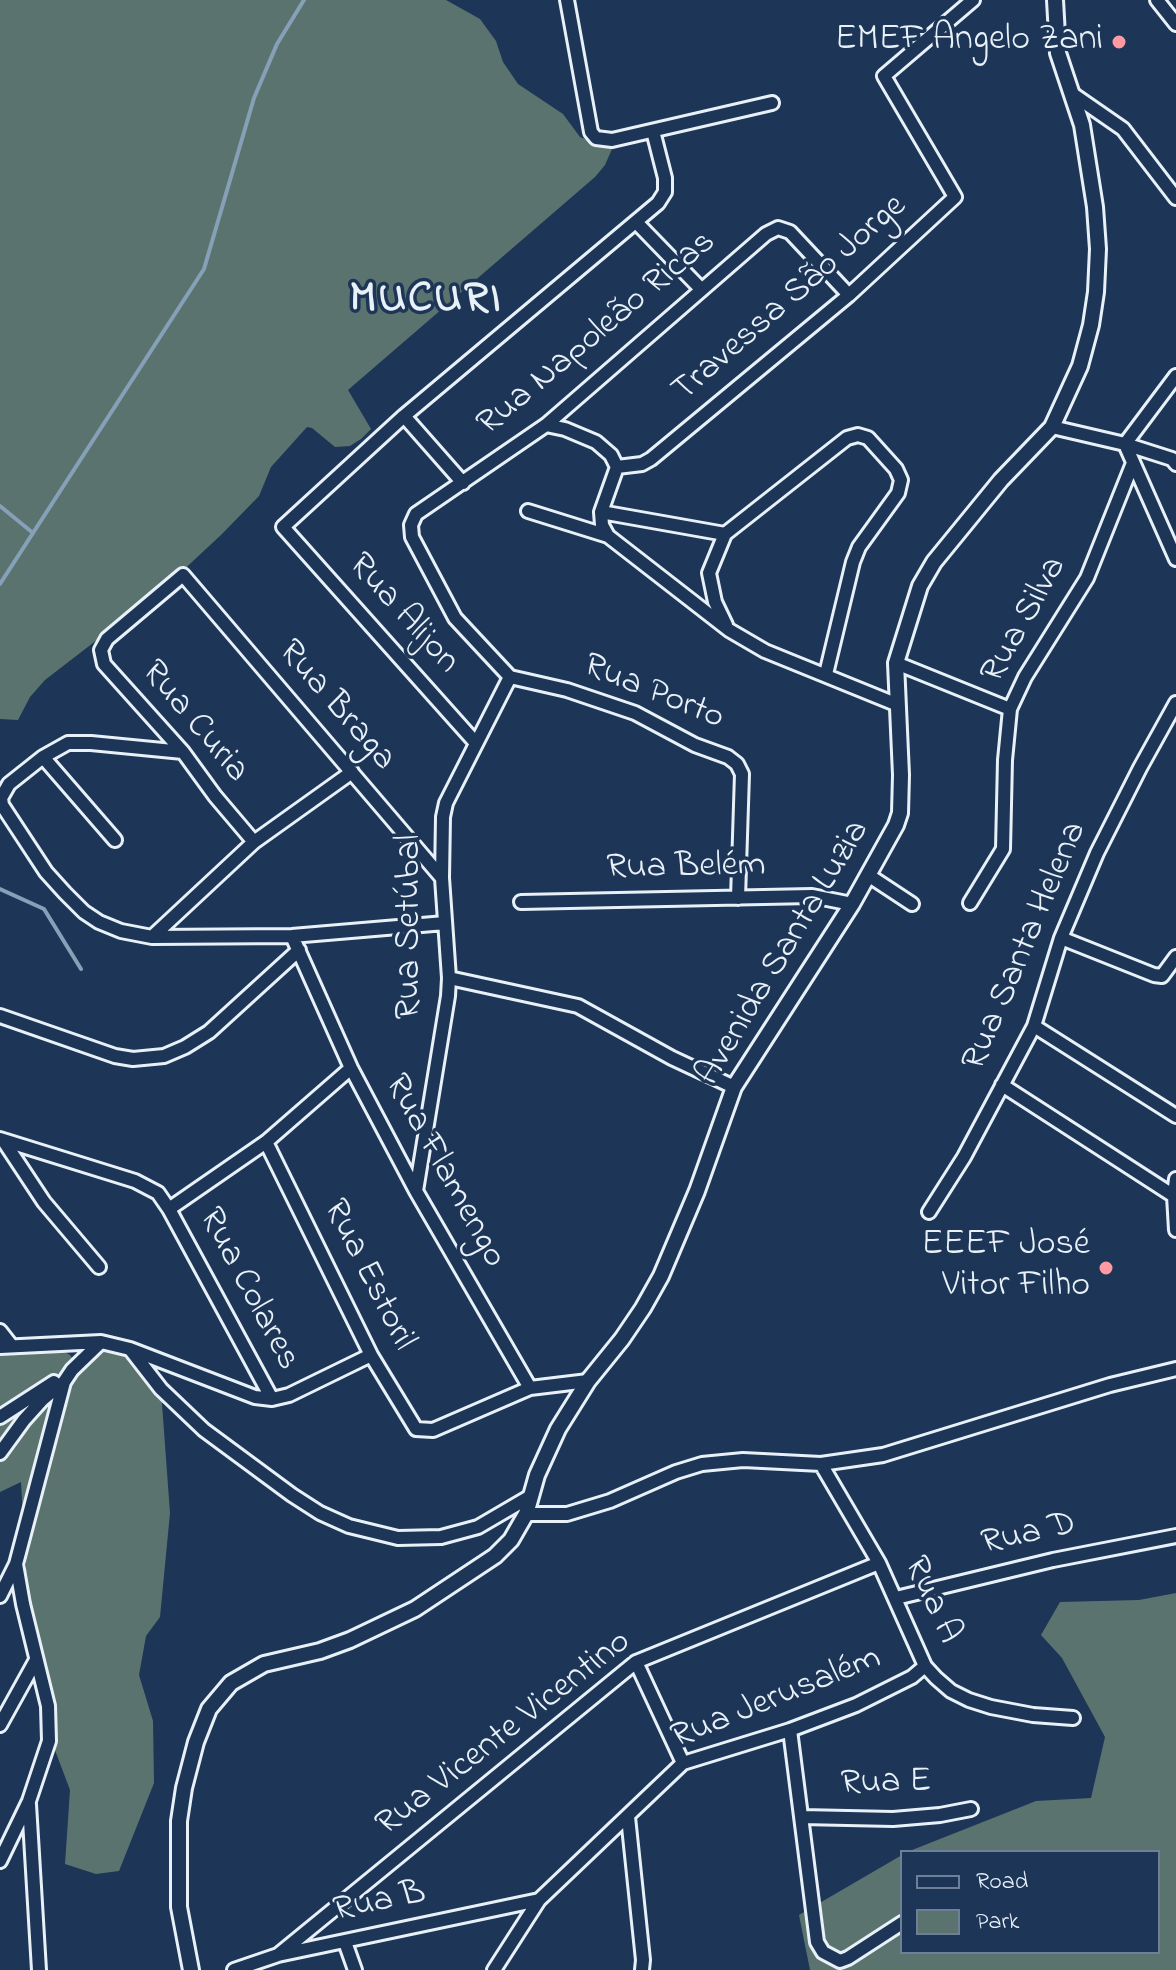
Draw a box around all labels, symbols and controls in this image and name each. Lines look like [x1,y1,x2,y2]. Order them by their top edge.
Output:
place label: EMEF Angelo Zani [835,20,1103,64]
marker: EMEF Angelo Zani [1110,33,1128,51]
street label: Travessa São Jorge [665,187,917,413]
street label: Rua Napoleão Ricas [470,223,726,447]
district label: MUCURI [349,277,503,329]
street label: Rua Alijon [337,546,467,684]
street label: Rua Silva [974,550,1078,692]
street label: Rua Braga [266,633,404,781]
street label: Rua Porto [576,646,730,742]
street label: Rua Curia [129,653,257,793]
street label: Avenida Santa Luzia [689,814,881,1094]
street label: Rua Santa Helena [955,816,1099,1078]
street label: Rua Setúbal [390,834,434,1020]
street label: Rua Belém [606,846,766,892]
street label: Rua Flamengo [372,1068,514,1276]
street label: Rua Estoril [311,1193,423,1359]
street label: Rua Colares [186,1202,308,1378]
place label: EEEF José Vitor Filho [921,1225,1090,1310]
marker: EEEF José Vitor Filho [1097,1259,1115,1277]
street label: Rua D [978,1504,1080,1568]
street label: Rua A [891,1551,969,1651]
street label: Rua Vicente Vicentino [369,1622,641,1848]
street label: Rua Jerusalém [666,1638,888,1762]
street label: Rua E [840,1762,932,1808]
legend [900,1850,1160,1954]
text: Road [976,1865,1028,1900]
street label: Rua B [330,1873,430,1935]
text: Park [976,1905,1019,1940]

